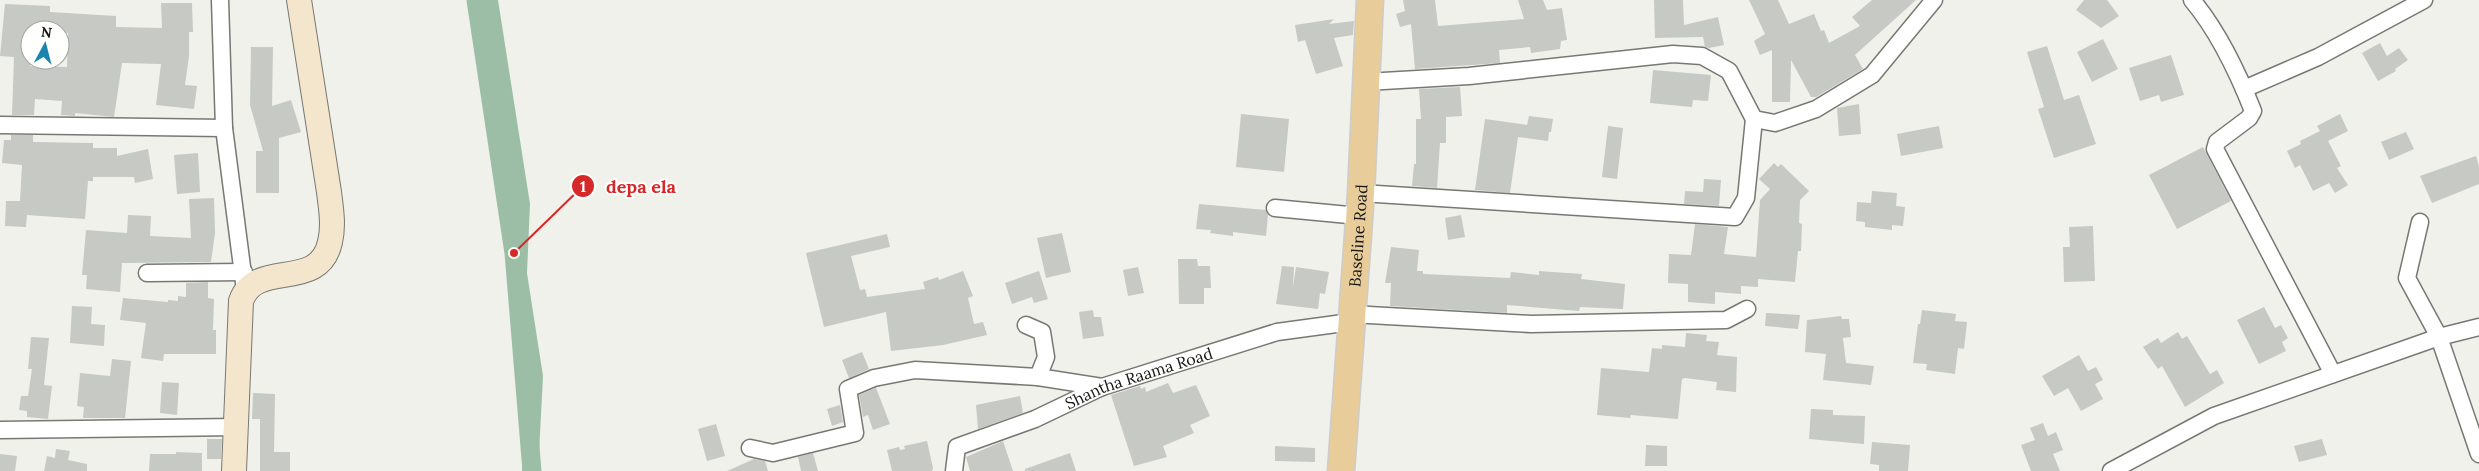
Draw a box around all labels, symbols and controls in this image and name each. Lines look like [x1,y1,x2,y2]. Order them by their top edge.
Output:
north arrow [20,20,70,70]
text: N [40,23,53,42]
callout: depa ela [571,170,686,203]
text: depa ela [606,175,677,198]
text: 1 [580,177,586,196]
street label: Baseline Road [1344,183,1371,288]
street label: Shantha Raama Road [1062,343,1215,413]

